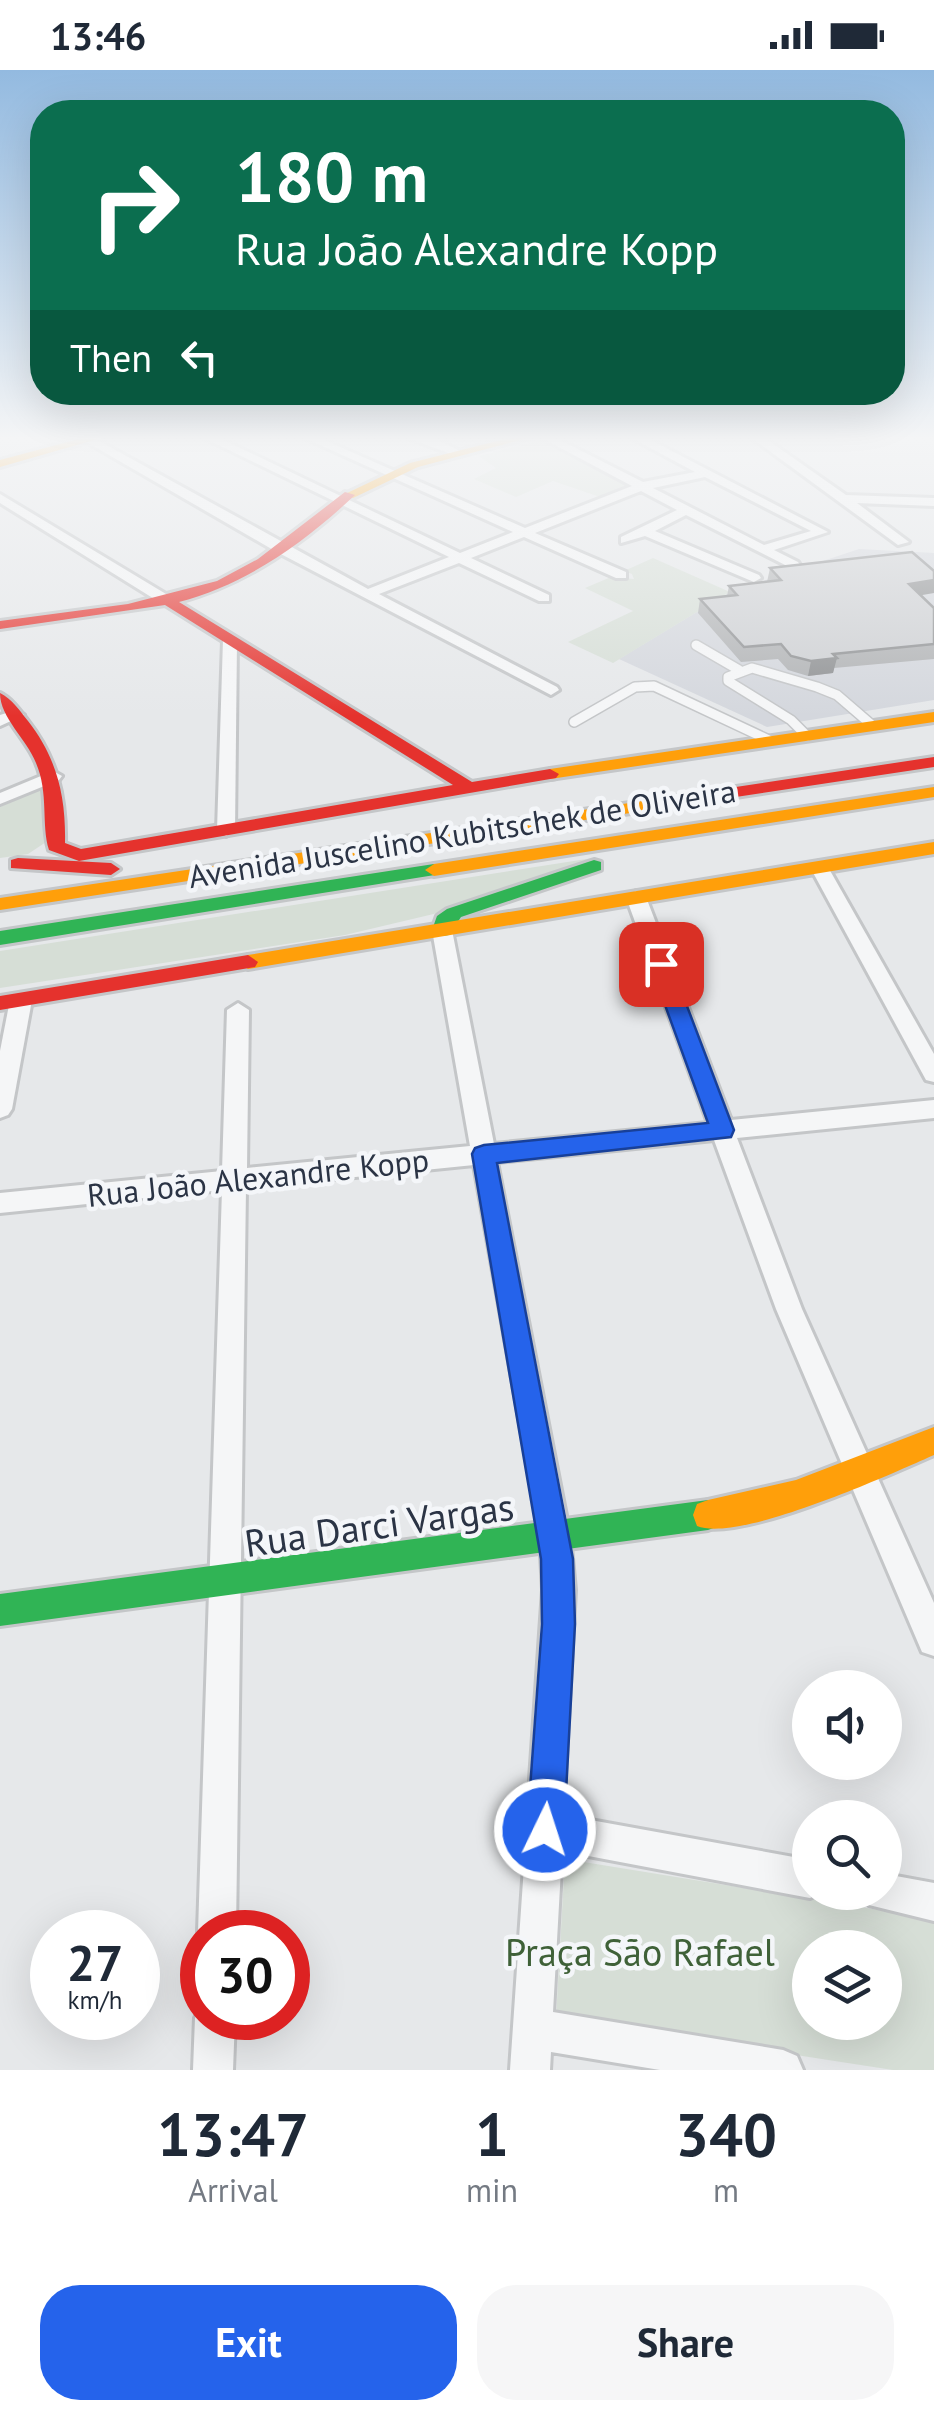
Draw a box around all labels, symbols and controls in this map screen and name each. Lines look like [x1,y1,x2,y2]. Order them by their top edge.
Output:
text: 13:46 [50,11,146,60]
text: 180 m [235,131,428,221]
icon: right [70,140,200,270]
text: Rua João Alexandre Kopp [235,219,718,277]
icon: left [172,330,227,385]
text: Then [70,333,152,382]
street label: Avenida Juscelino Kubitschek de Oliveira [185,769,739,897]
pin [619,922,704,1007]
icon: arrive [634,937,689,992]
street label: Rua João Alexandre Kopp [85,1138,431,1216]
street label: Rua Darci Vargas [241,1481,517,1567]
map controls [792,1670,902,2040]
button: sound [792,1670,902,1780]
position arrow [493,1778,597,1882]
button: search [792,1800,902,1910]
speed limit sign: 30 [180,1910,310,2040]
park label: Praça São Rafael [505,1927,775,1976]
text: 27 [67,1930,123,1995]
button: layers [792,1930,902,2040]
text: km/h [68,1984,122,2016]
text: 13:47 [157,2095,309,2173]
text: 1 [475,2095,509,2173]
text: 340 [675,2095,777,2173]
text: Arrival [188,2169,278,2211]
text: min [466,2169,518,2211]
text: m [713,2169,739,2211]
button: Exit [40,2285,457,2400]
button: Share [477,2285,894,2400]

